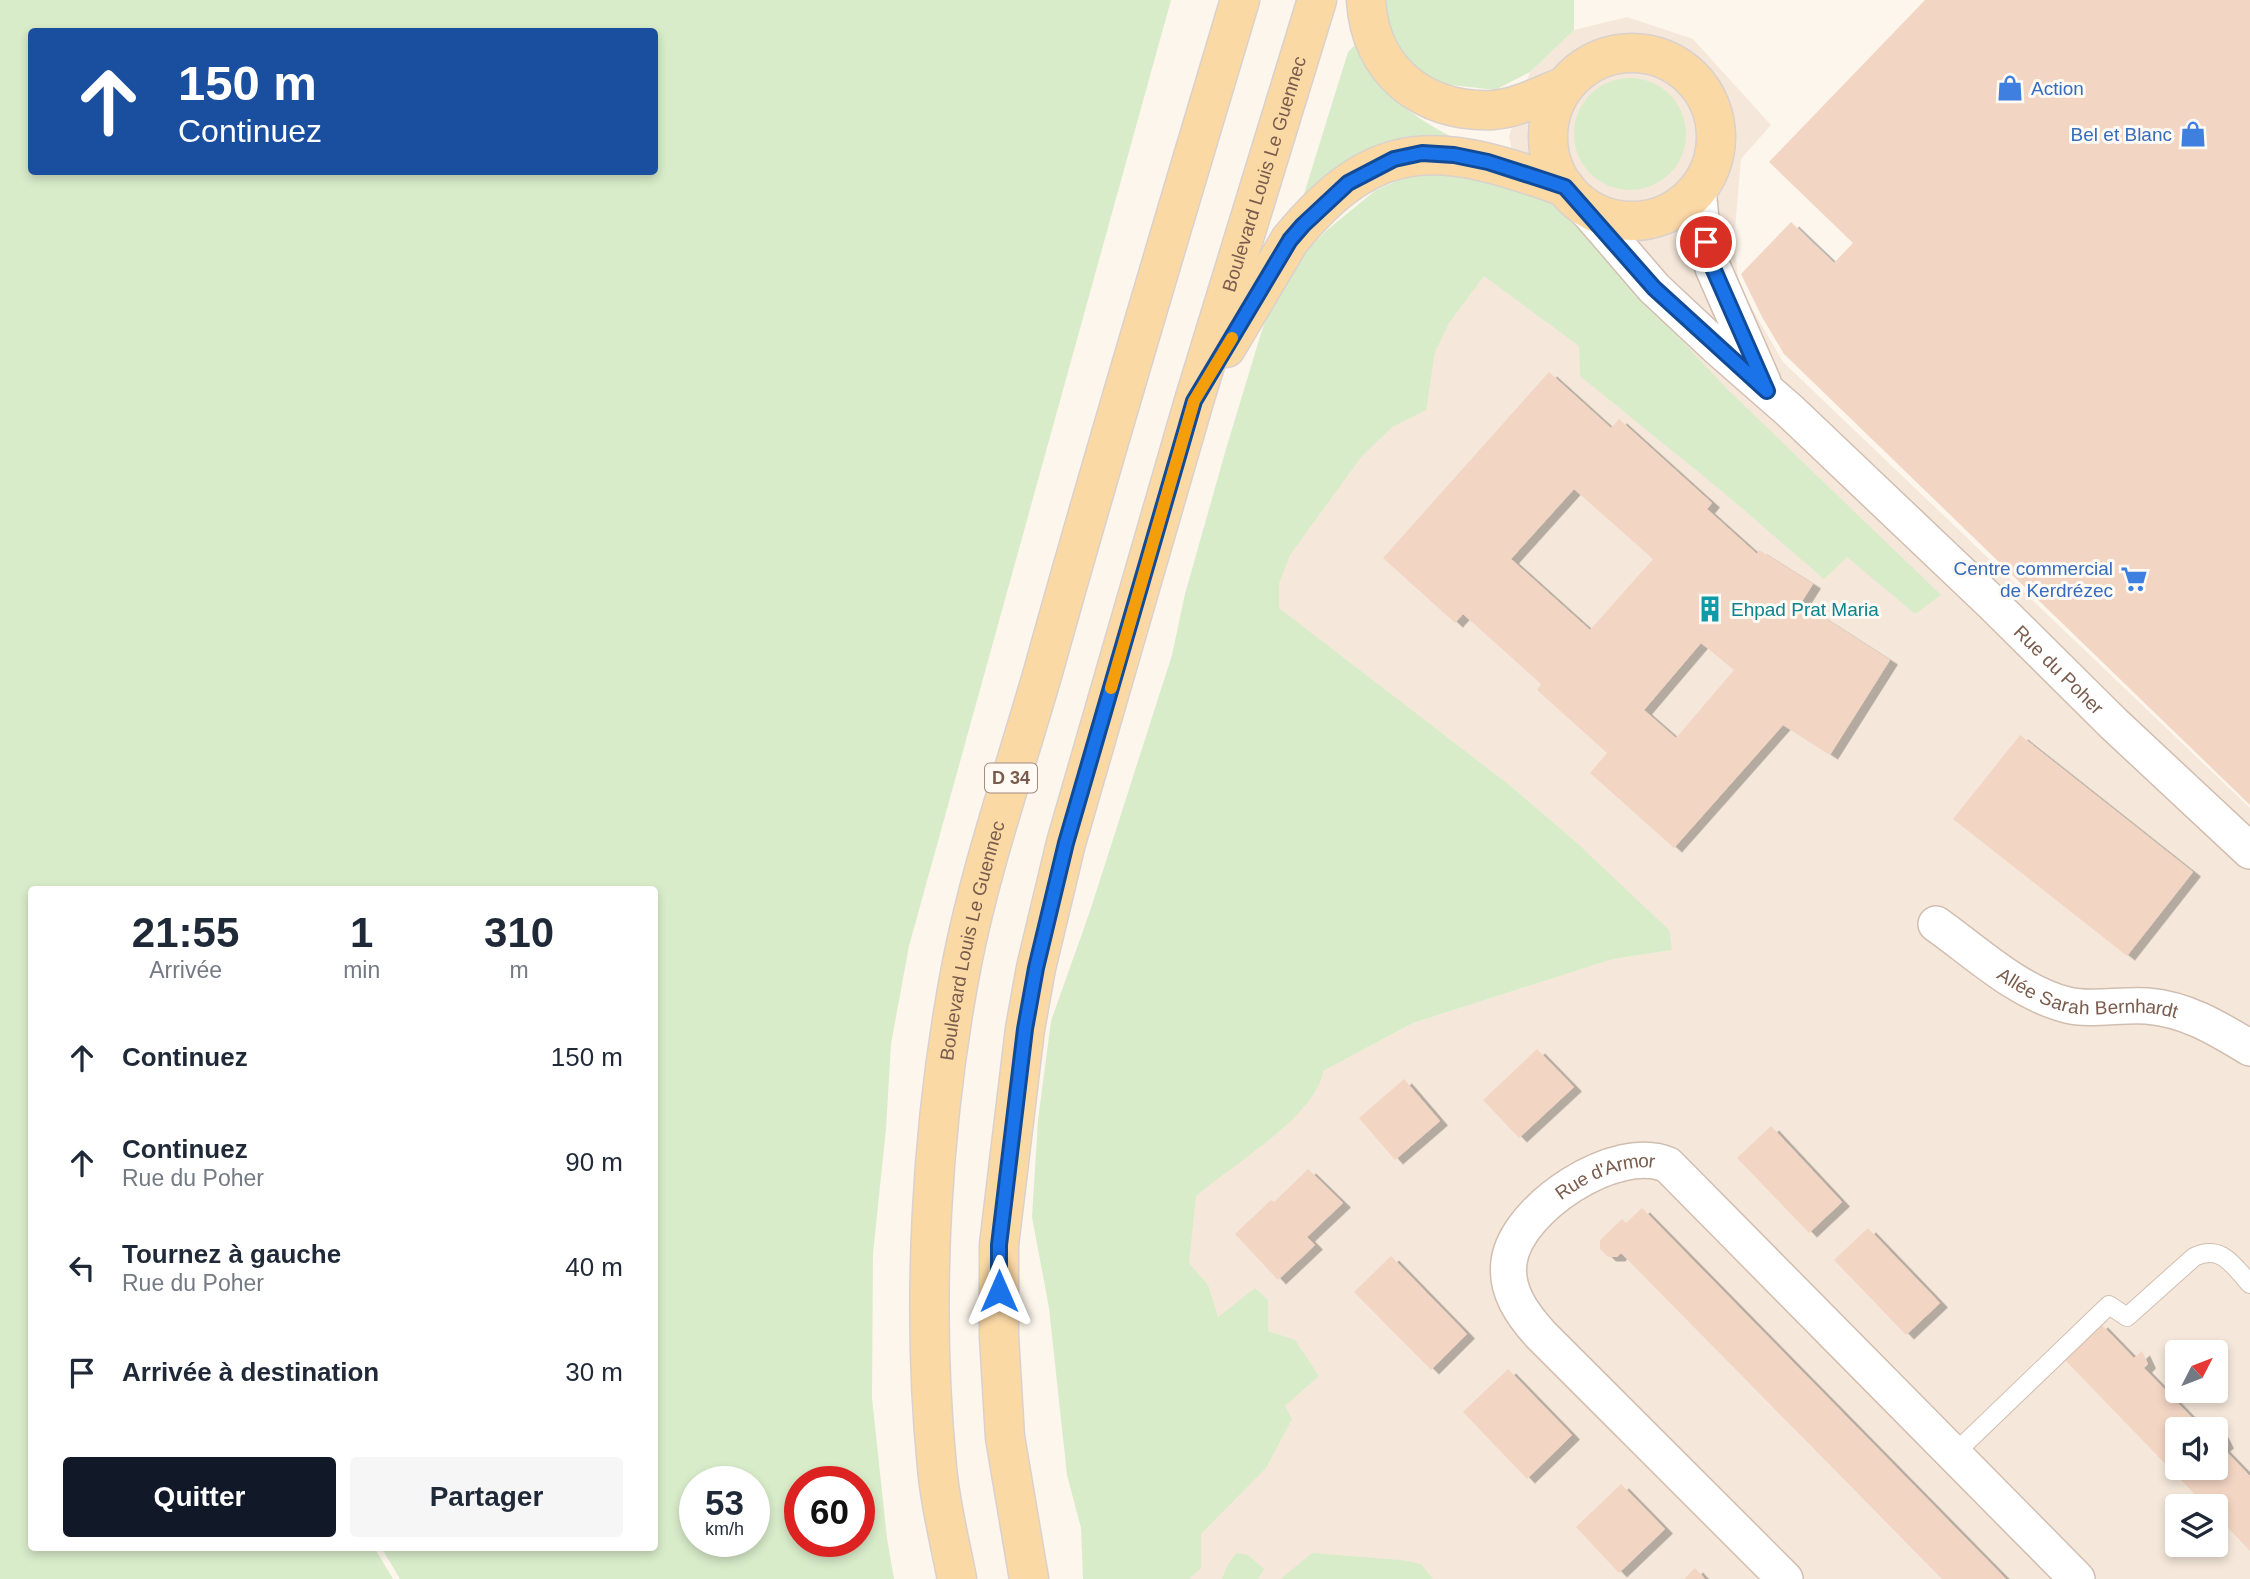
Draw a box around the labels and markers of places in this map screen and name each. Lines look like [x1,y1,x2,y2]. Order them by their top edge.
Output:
shop icon: Action [1995,73,2025,103]
place label: Action [2031,78,2084,99]
shop icon: Bel et Blanc [2178,119,2208,149]
place label: Bel et Blanc [2071,124,2172,145]
pin [1676,212,1736,272]
place label: Centre commercial de Kerdrézec [1954,558,2113,601]
supermarket icon: Centre commercial de Kerdrézec [2119,564,2149,594]
building icon: Ehpad Prat Maria [1695,594,1725,624]
place label: Ehpad Prat Maria [1731,599,1879,620]

